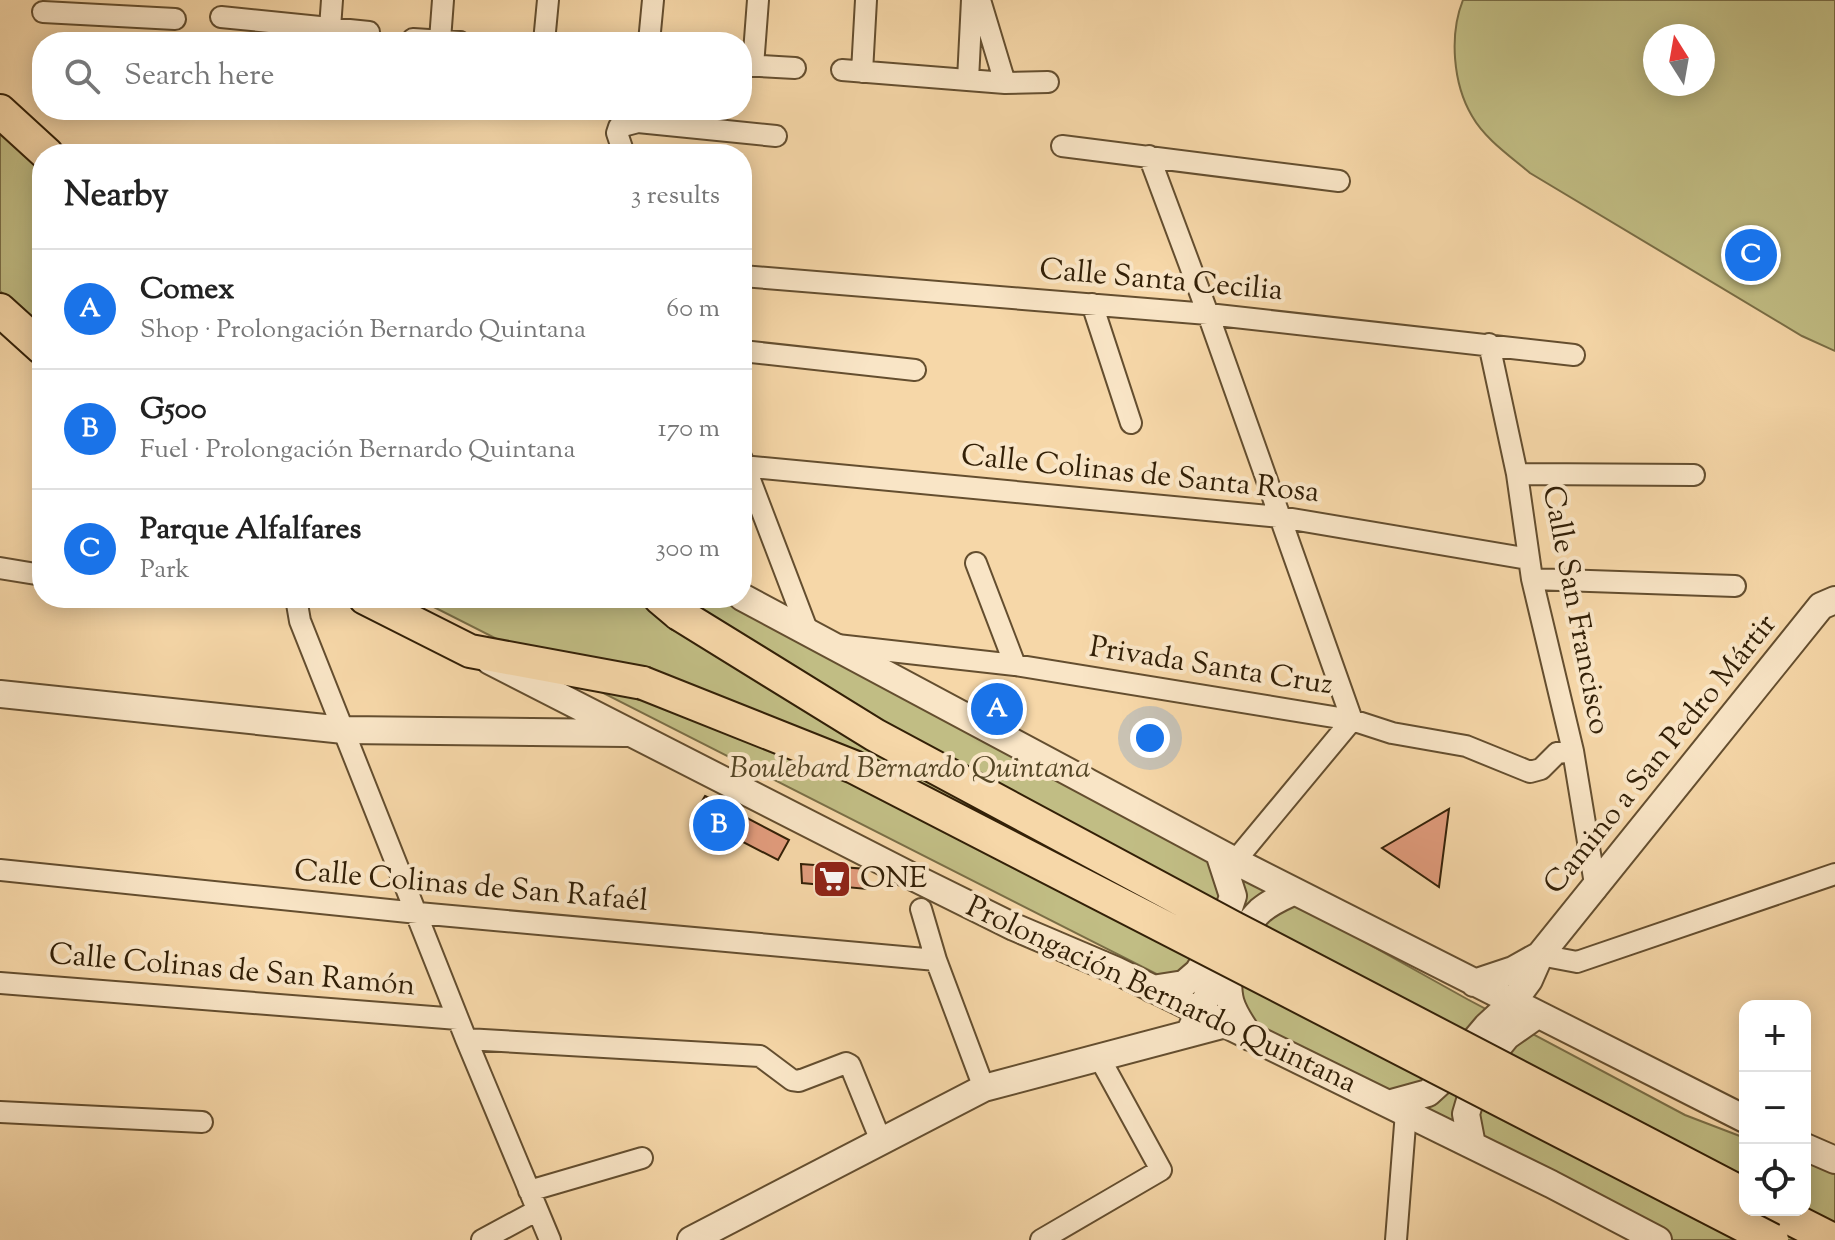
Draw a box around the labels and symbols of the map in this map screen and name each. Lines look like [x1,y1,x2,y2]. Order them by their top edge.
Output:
north arrow [1643,24,1715,96]
pin: C [1725,225,1777,285]
street label: Calle Santa Cecilia [1038,249,1285,313]
street label: Calle Colinas de Santa Rosa [959,435,1321,515]
street label: Calle San Francisco [1530,482,1620,738]
street label: Camino a San Pedro Mártir [1534,606,1788,904]
street label: Privada Santa Cruz [1086,627,1336,707]
pin: A [971,679,1023,739]
your location [1130,718,1170,758]
park label: Boulebard Bernardo Quintana [730,748,1090,791]
pin: B [693,795,745,855]
street label: Calle Colinas de San Rafaél [292,850,650,924]
supermarket icon: ONE [811,858,853,900]
place label: ONE [860,858,927,901]
street label: Prolongación Bernardo Quintana [959,886,1363,1106]
street label: Calle Colinas de San Ramón [47,934,417,1008]

